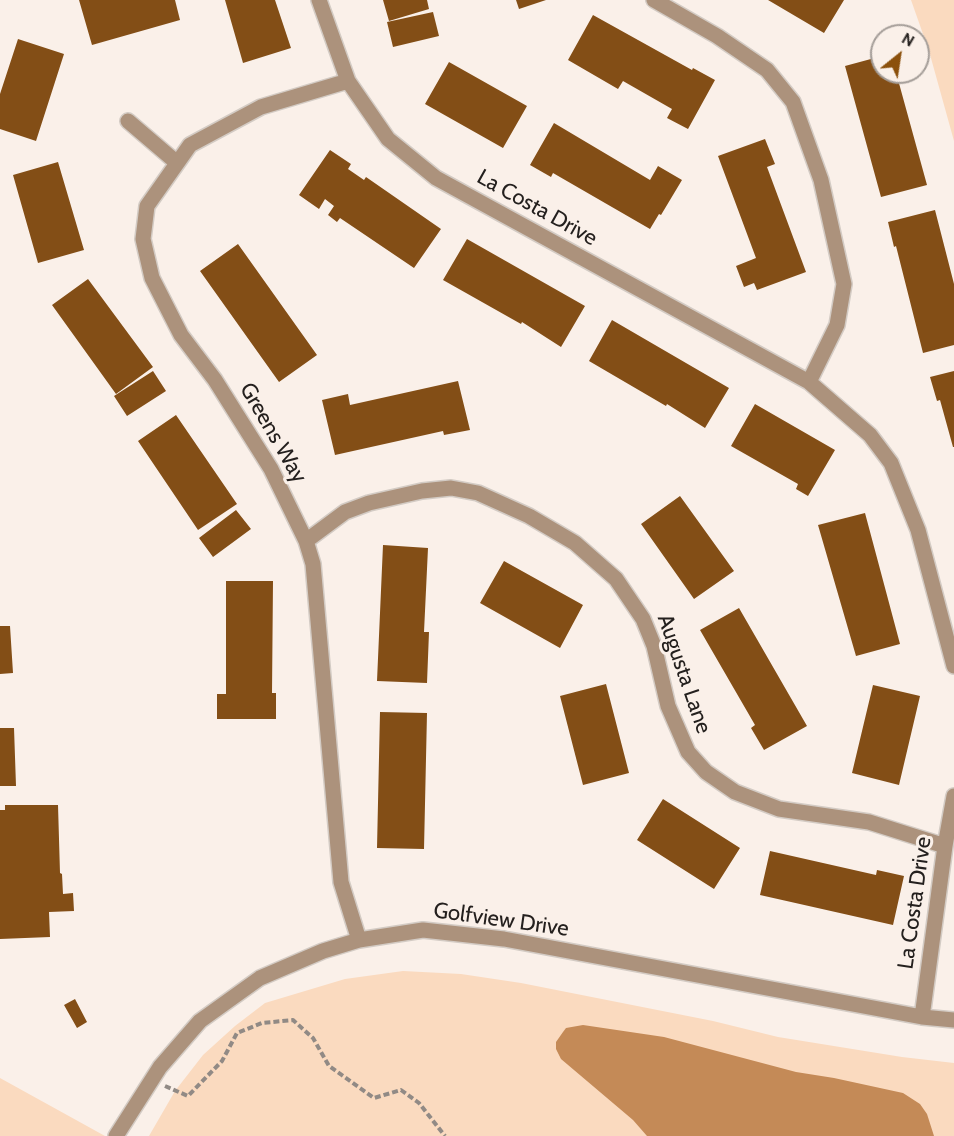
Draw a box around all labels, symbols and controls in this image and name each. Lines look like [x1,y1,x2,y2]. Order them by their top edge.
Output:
north arrow [870,24,930,84]
text: N [899,29,918,51]
street label: La Costa Drive [472,164,602,252]
street label: Greens Way [234,378,312,488]
street label: Augusta Lane [651,611,717,737]
street label: La Costa Drive [893,835,937,971]
street label: Golfview Drive [432,897,570,943]

